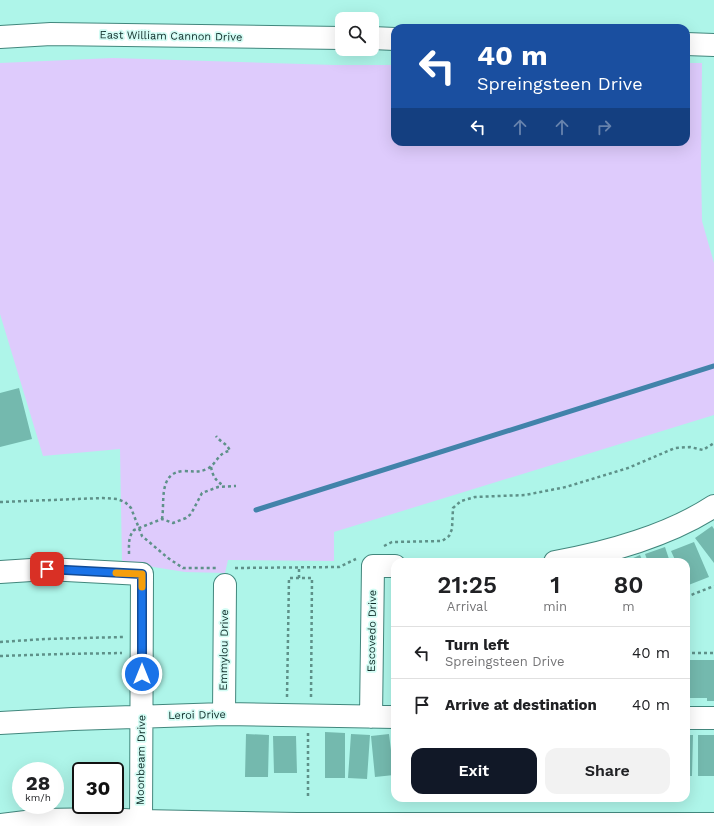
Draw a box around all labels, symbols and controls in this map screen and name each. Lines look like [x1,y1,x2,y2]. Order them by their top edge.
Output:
map controls [335,12,379,56]
button: search [335,12,379,56]
street label: East William Cannon Drive [100,28,242,44]
text: 40 m [477,39,547,72]
icon: left [411,40,463,92]
text: Spreingsteen Drive [477,73,643,94]
icon: left [467,116,489,138]
icon: ahead [509,116,531,138]
icon: ahead [551,116,573,138]
icon: right [593,116,615,138]
pin [30,552,64,586]
icon: arrive [36,558,58,580]
text: 21:25 [437,571,497,599]
text: 1 [550,571,560,599]
text: 80 [613,571,644,599]
street label: Escovedo Drive [365,590,379,672]
text: Arrival [447,599,487,614]
text: min [543,599,567,614]
text: m [622,599,635,614]
street label: Emmylou Drive [217,609,231,691]
text: Turn left [445,636,509,654]
icon: left [411,642,433,664]
text: 40 m [632,644,670,662]
position arrow [121,653,163,695]
text: Spreingsteen Drive [445,654,565,669]
icon: arrive [411,694,433,716]
text: Arrive at destination [445,696,597,714]
text: 40 m [632,696,670,714]
street label: Leroi Drive [168,708,226,722]
street label: Moonbeam Drive [134,715,148,805]
button: Exit [411,748,537,794]
button: Share [545,748,670,794]
speed limit sign: 30 [72,762,124,814]
text: 28 [26,771,50,795]
text: km/h [25,792,51,803]

